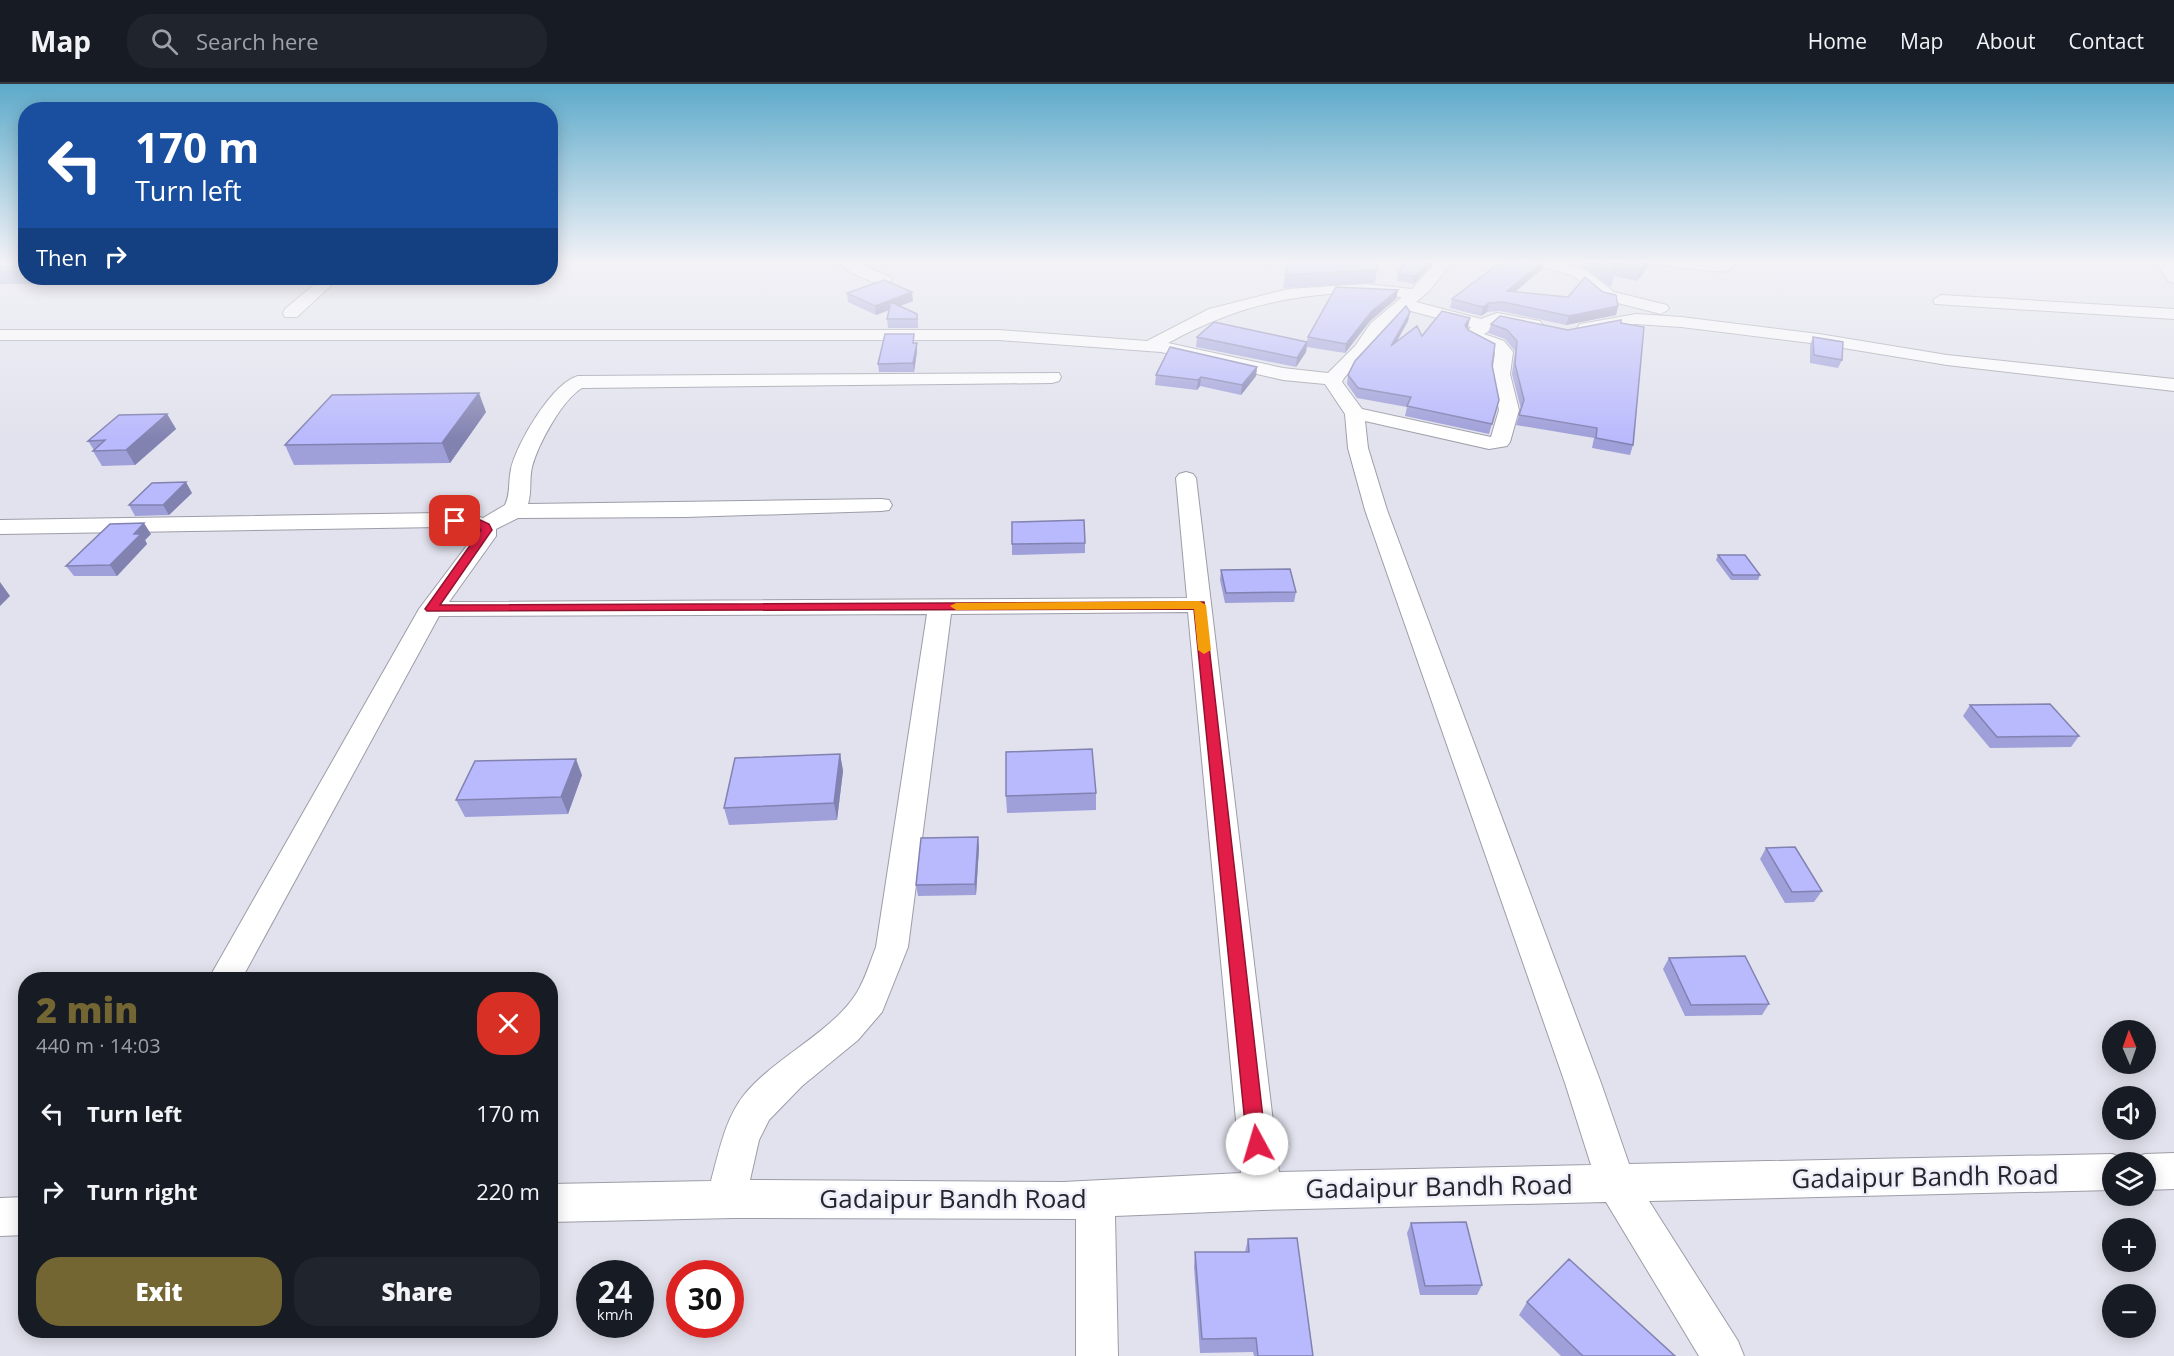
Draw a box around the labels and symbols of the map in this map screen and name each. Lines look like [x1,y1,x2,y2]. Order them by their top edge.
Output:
pin [429,495,480,546]
north arrow [2102,1020,2156,1074]
position arrow [1225,1112,1289,1176]
street label: Gadaipur Bandh Road [1791,1156,2059,1196]
street label: Gadaipur Bandh Road [1305,1166,1573,1206]
street label: Gadaipur Bandh Road [819,1180,1087,1216]
speed limit sign: 30 [666,1260,744,1338]

